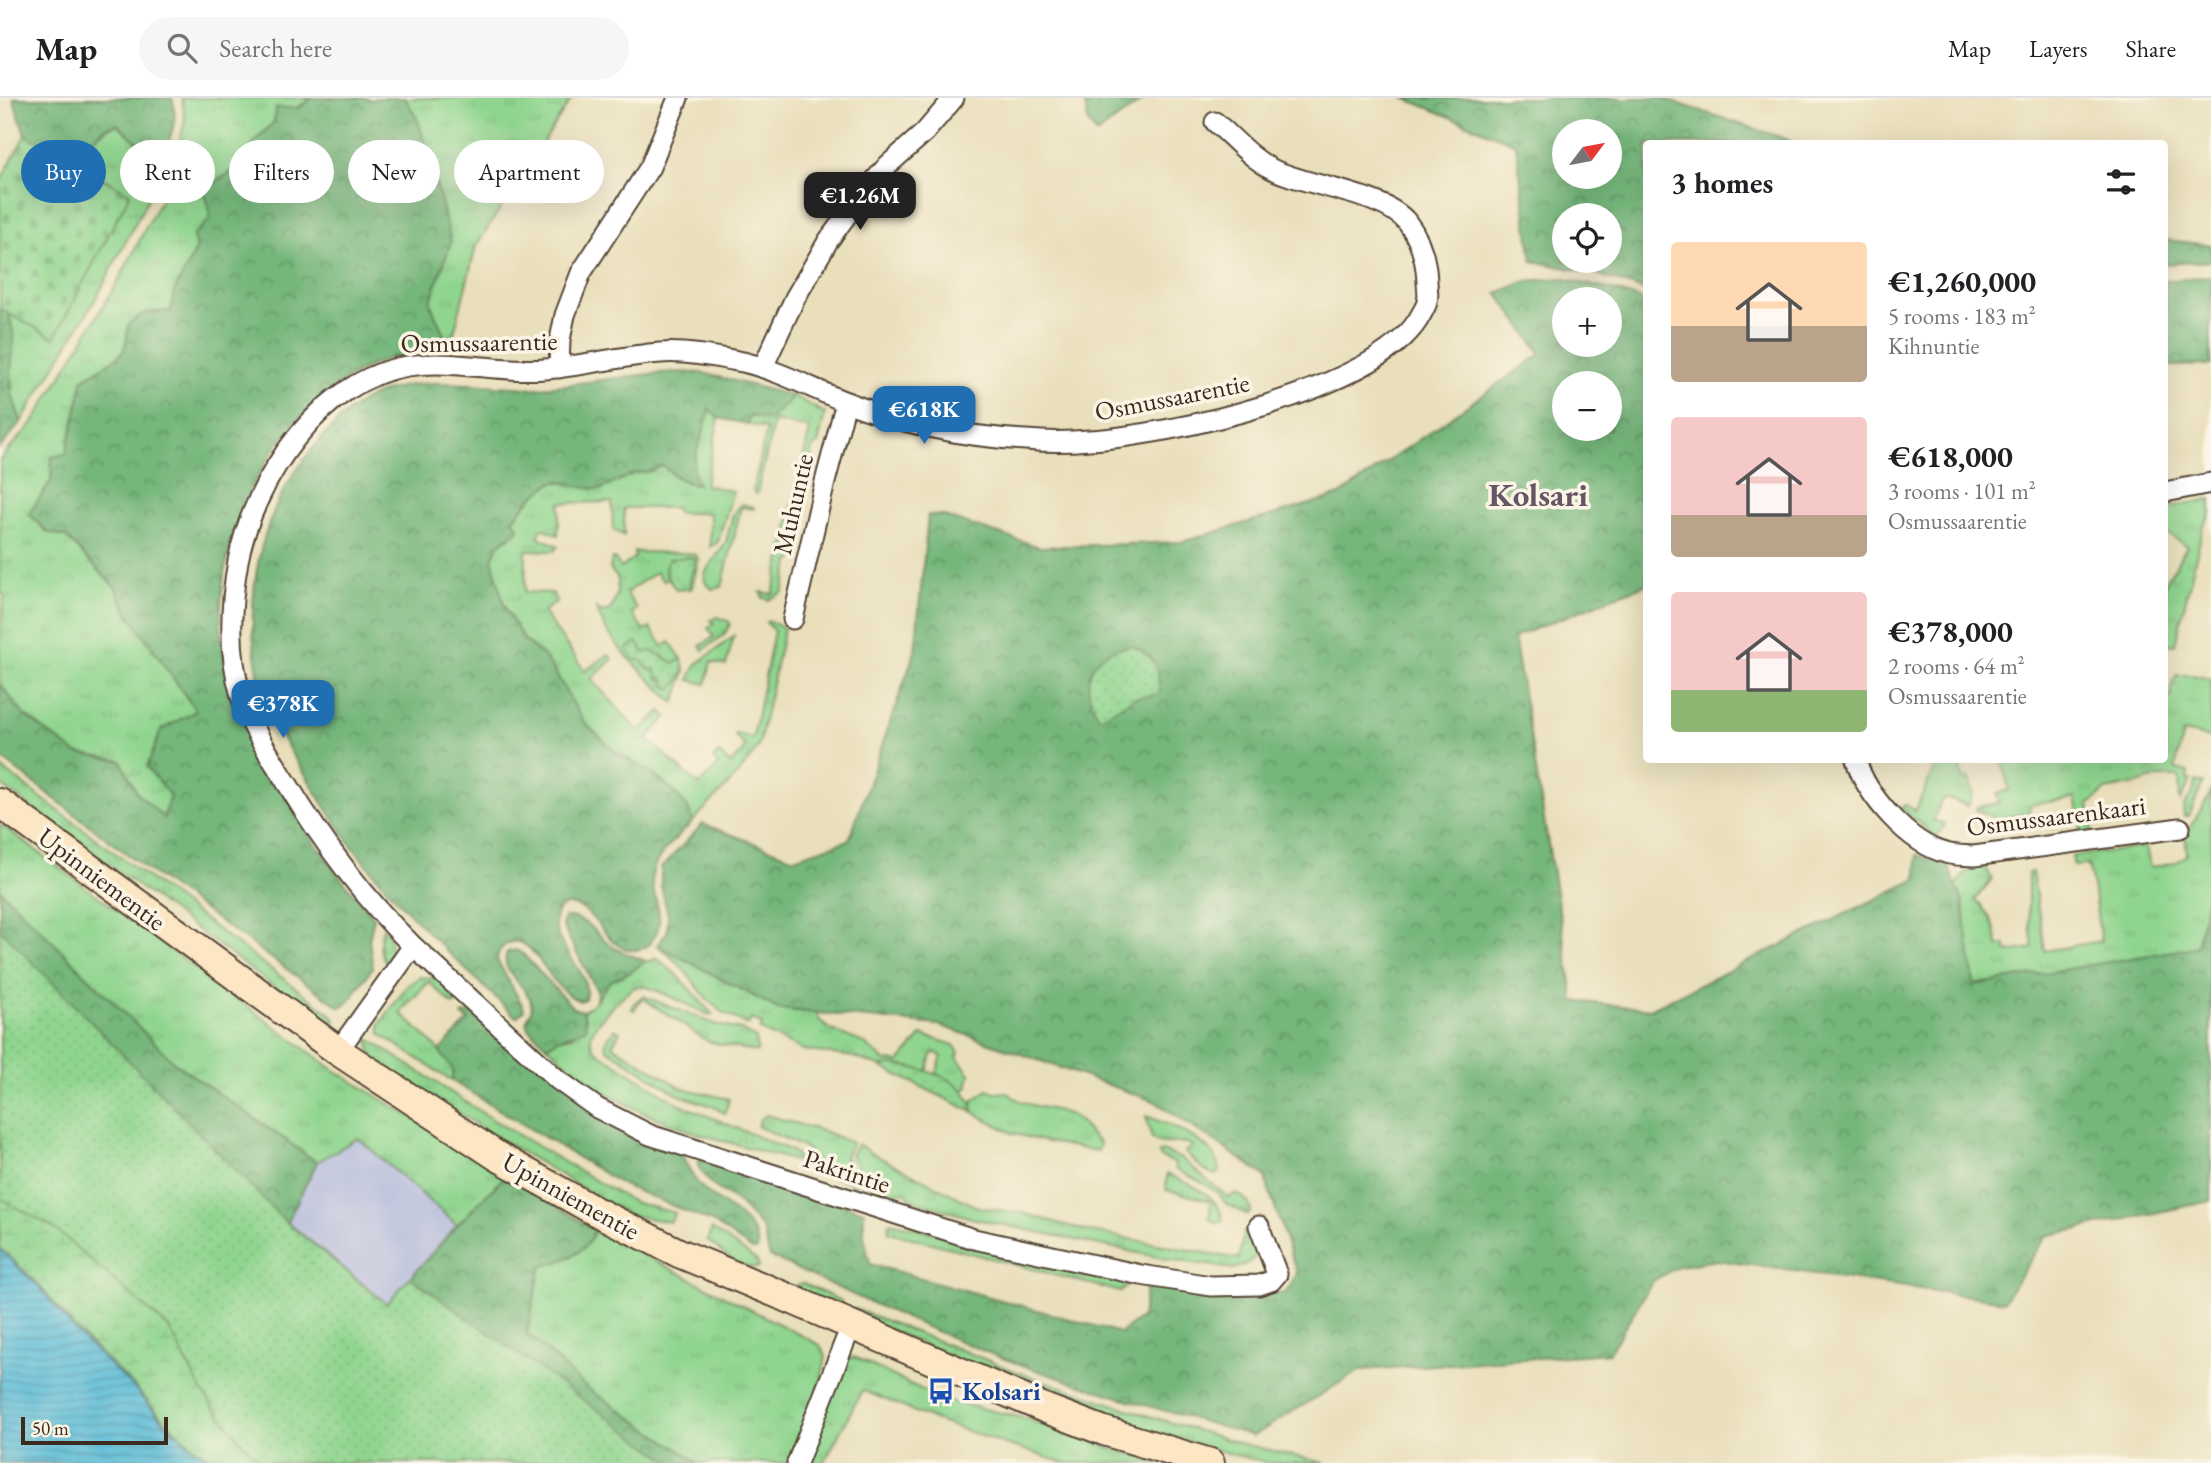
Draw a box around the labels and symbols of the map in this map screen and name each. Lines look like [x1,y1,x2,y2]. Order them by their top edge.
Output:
north arrow [1552,119,1622,189]
pin: €1.26M [803,172,917,232]
street label: Osmussaarentie [400,324,558,360]
street label: Osmussaarentie [1092,365,1252,429]
pin: €618K [875,386,973,446]
street label: Muhuntie [765,450,821,558]
district label: Kolsari [1488,473,1588,516]
pin: €378K [234,680,332,740]
street label: Osmussaarenkaari [1964,788,2148,844]
street label: Upinniementie [31,820,173,938]
street label: Pakrintie [799,1141,895,1201]
street label: Upinniementie [496,1144,646,1248]
place label: Kolsari [962,1374,1041,1408]
bus stop icon: Kolsari [926,1376,956,1406]
scale bar [21,1414,168,1446]

